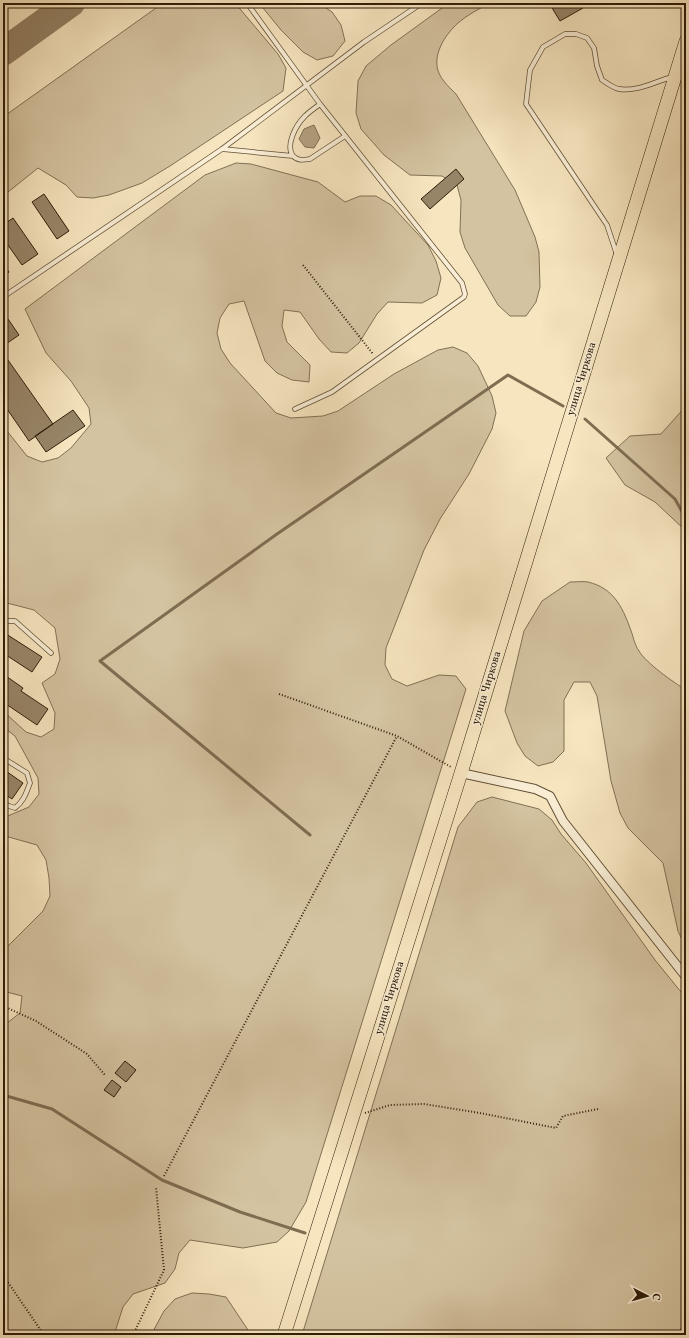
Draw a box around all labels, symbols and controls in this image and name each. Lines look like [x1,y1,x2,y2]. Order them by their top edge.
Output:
street label: улица Чиркова [564,340,600,418]
street label: улица Чиркова [469,649,505,727]
street label: улица Чиркова [372,959,408,1037]
north arrow [627,1276,667,1316]
text: С [648,1293,663,1301]

